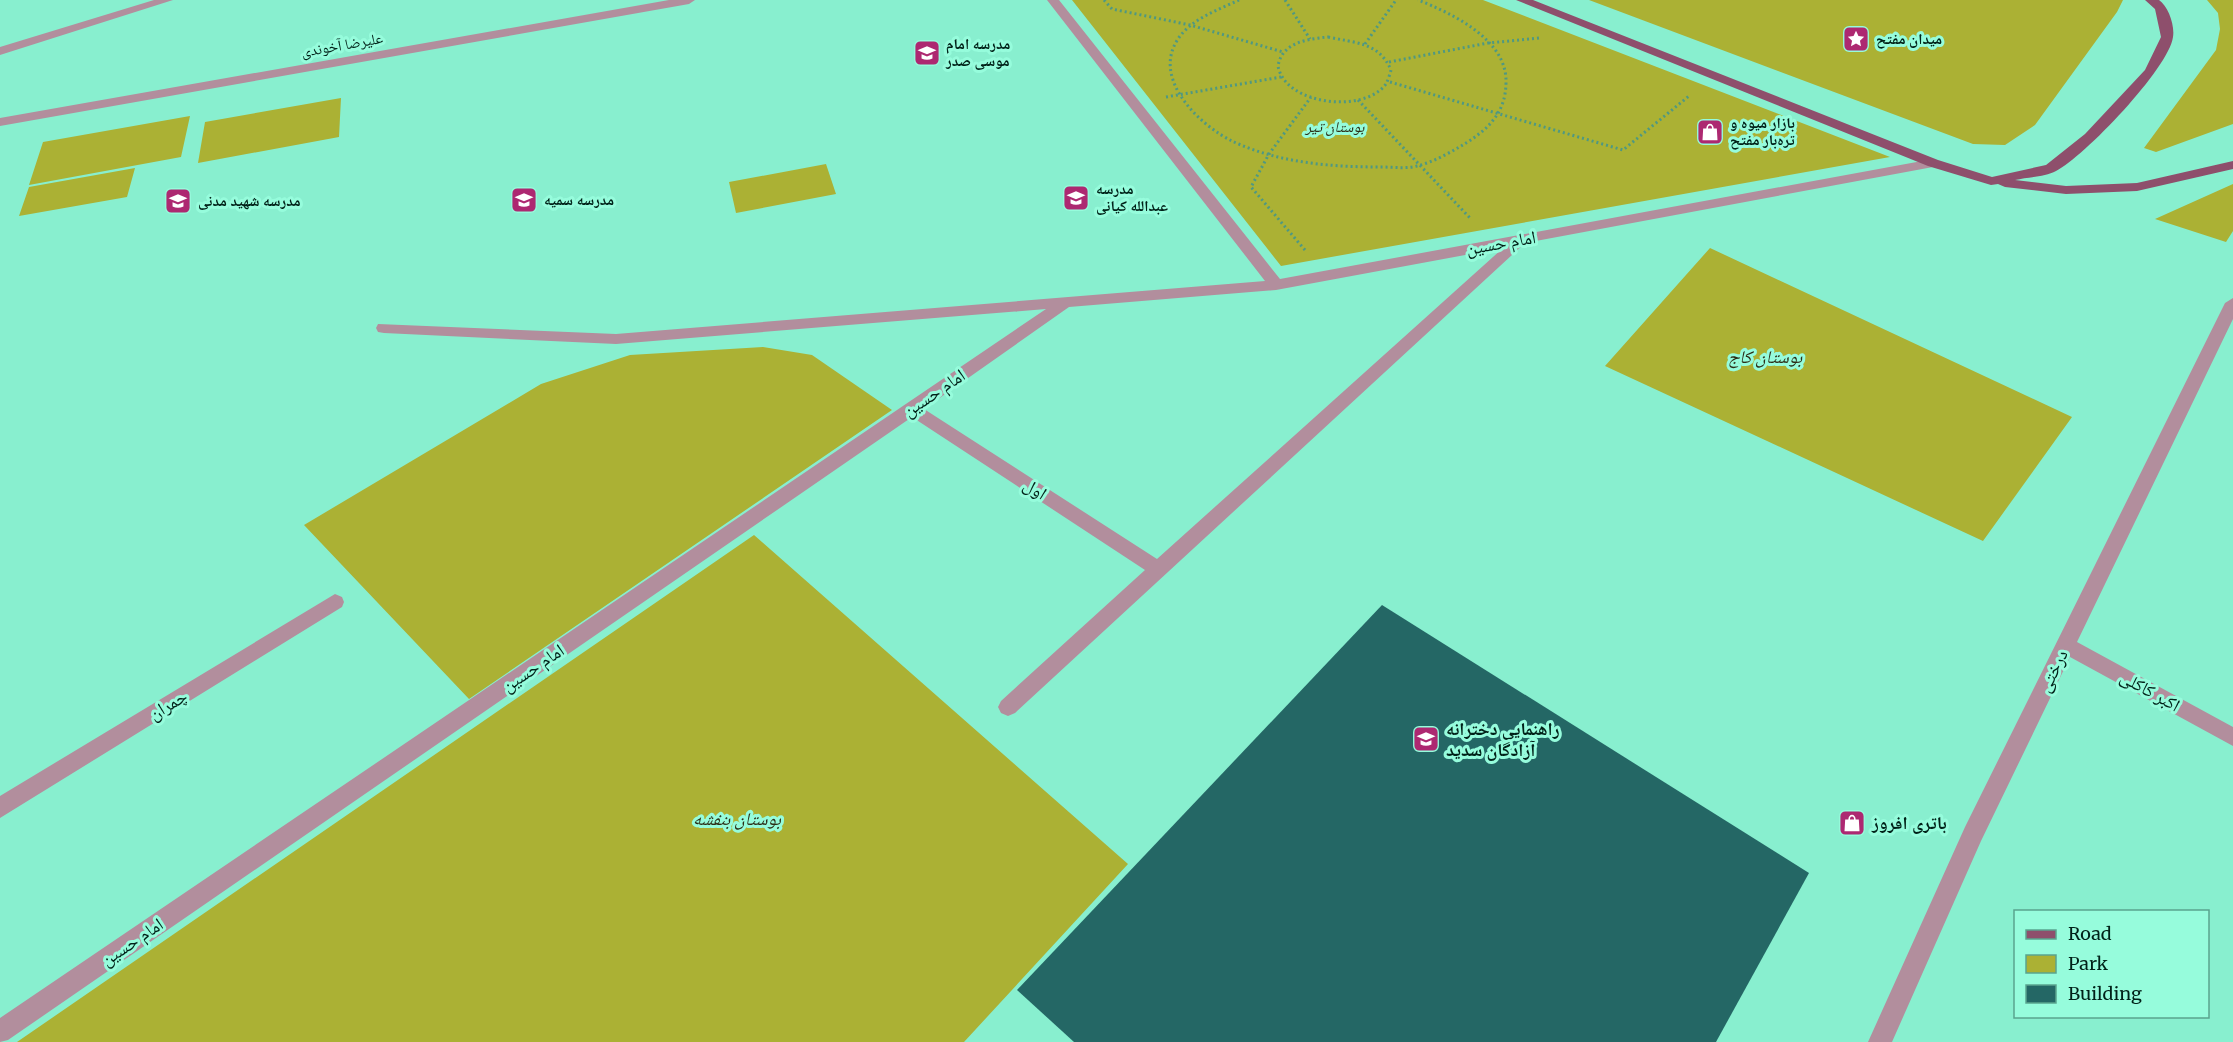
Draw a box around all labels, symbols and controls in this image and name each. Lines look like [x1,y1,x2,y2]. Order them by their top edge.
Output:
place icon: میدان مفتح [1841,24,1871,54]
street label: علیرضا آخوندی [300,28,385,62]
place label: میدان مفتح [1876,29,1942,49]
place label: مدرسه امام موسی صدر [945,34,1010,70]
school or university icon: مدرسه امام موسی صدر [912,38,942,68]
place label: بازار میوه و تره‌بار مفتح [1730,113,1795,150]
park label: بوستان تیر [1305,117,1365,136]
shop icon: بازار میوه و تره‌بار مفتح [1695,117,1725,147]
place label: مدرسه عبدالله کیانی [1096,179,1168,215]
school or university icon: مدرسه عبدالله کیانی [1061,183,1091,213]
school or university icon: مدرسه سمیه [509,185,539,215]
school or university icon: مدرسه شهید مدنی [163,186,193,216]
place label: مدرسه سمیه [544,190,614,209]
place label: مدرسه شهید مدنی [198,191,301,210]
street label: امام حسین [1464,225,1538,261]
park label: بوستان کاج [1728,345,1803,369]
street label: امام حسین [898,363,970,423]
street label: اول [1019,473,1051,505]
street label: امام حسین [497,638,569,698]
street label: درختی [2032,646,2073,696]
street label: اکبر کاکلی [2116,665,2184,716]
street label: چمران [144,684,191,725]
place label: راهنمایی دخترانه آزادگان سدید [1446,717,1560,761]
school or university icon: راهنمایی دخترانه آزادگان سدید [1411,724,1441,754]
park label: بوستان بنفشه [693,807,782,830]
shop icon: باتری افروز [1837,808,1867,838]
place label: باتری افروز [1871,811,1947,834]
legend [2014,910,2209,1018]
street label: امام حسین [96,912,168,972]
text: Road [2068,922,2112,945]
text: Park [2068,952,2109,975]
text: Building [2068,982,2142,1005]

